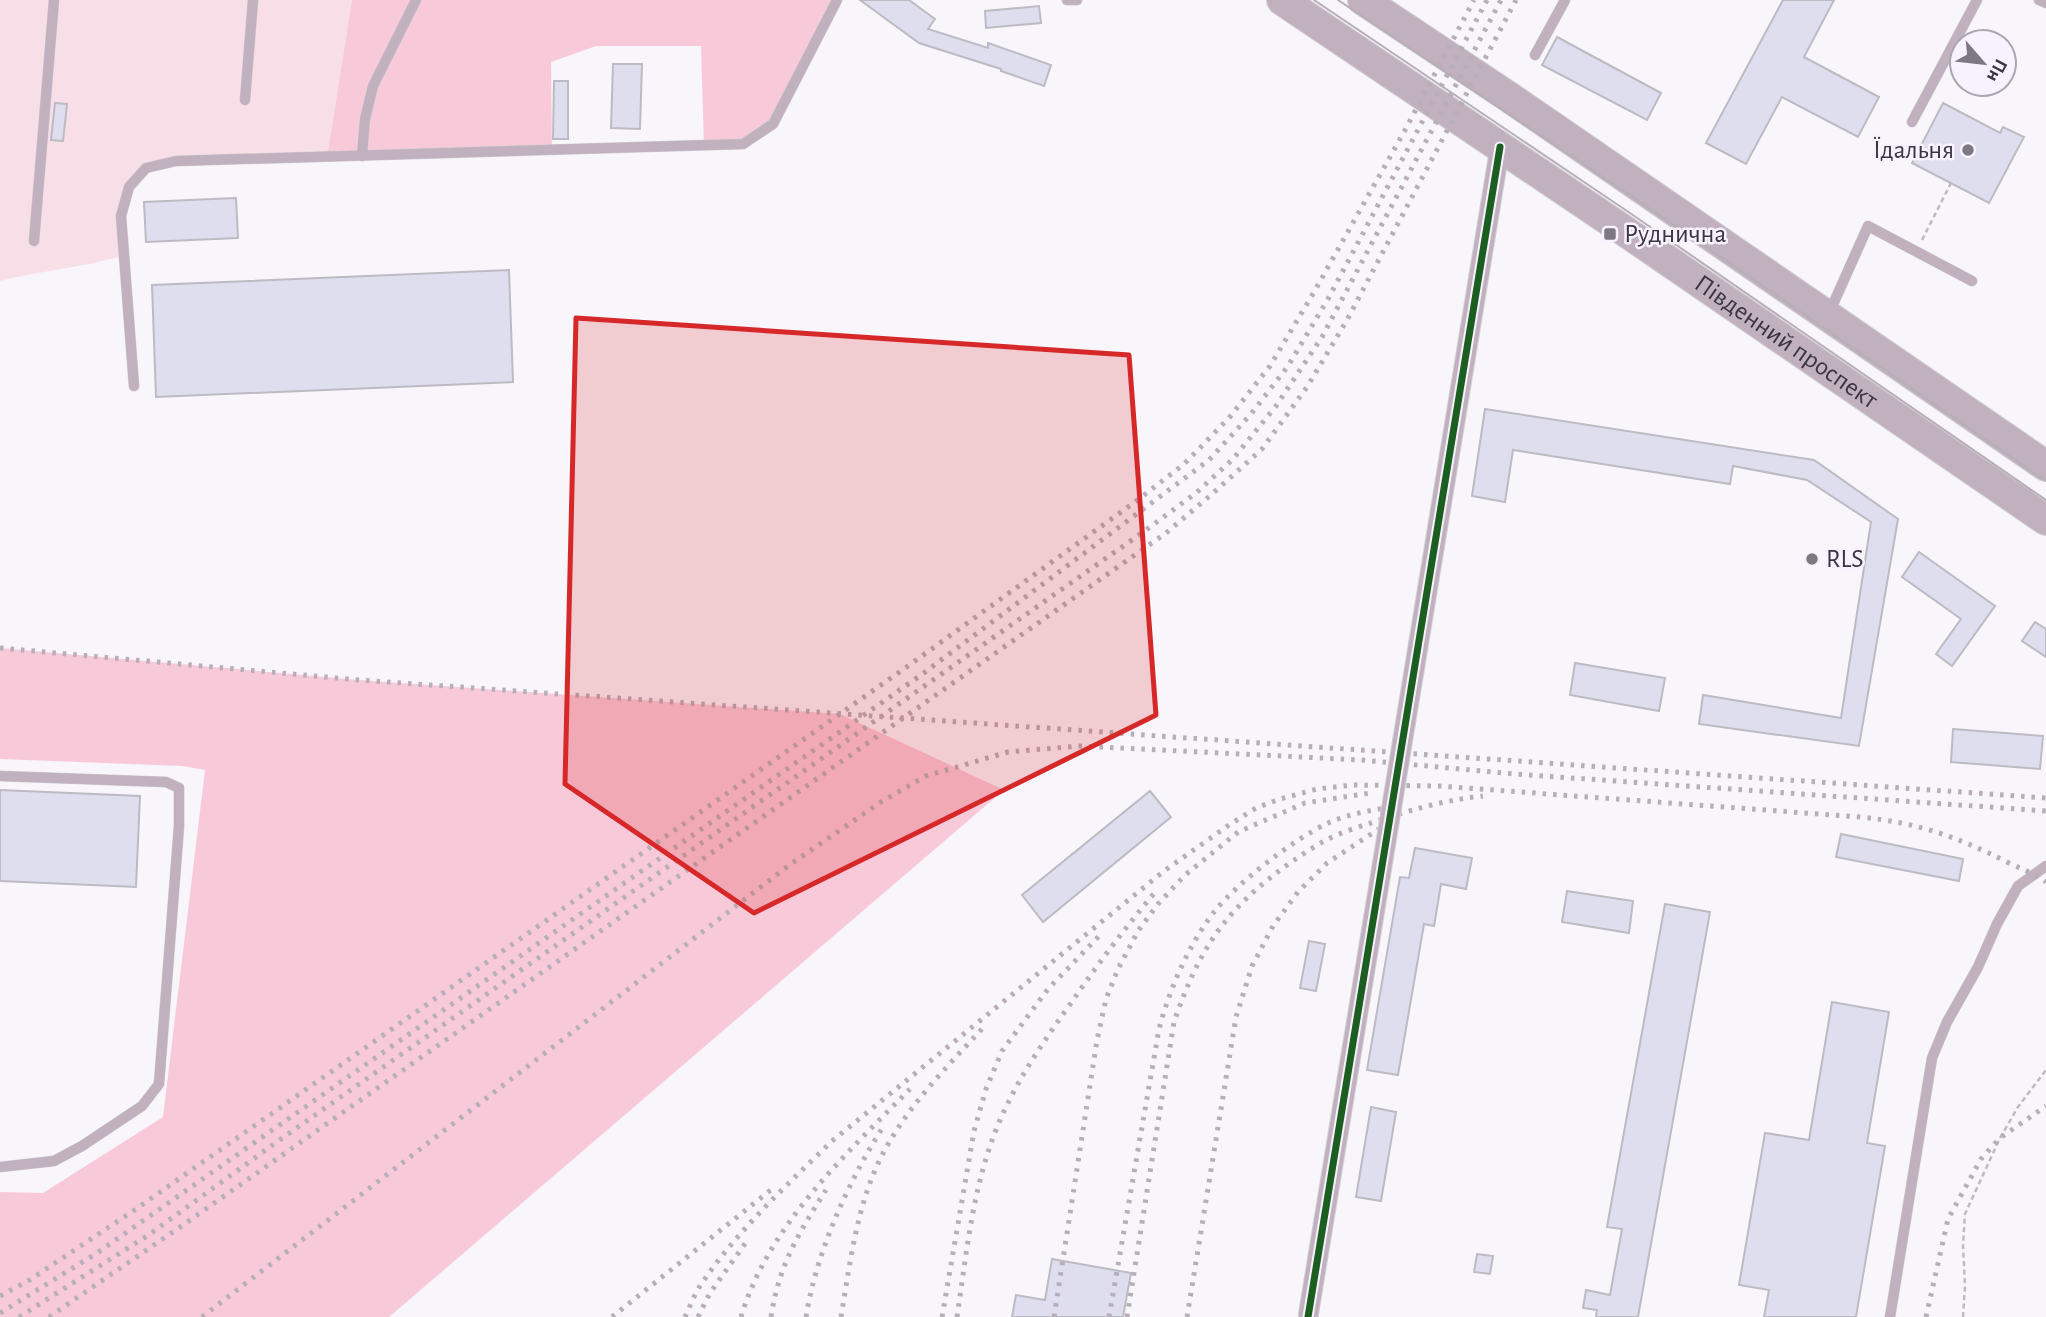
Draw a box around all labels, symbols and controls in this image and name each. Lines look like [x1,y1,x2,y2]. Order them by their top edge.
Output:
north arrow [1948,28,2018,98]
text: Пн [1983,56,2011,85]
place label: Їдальня [1874,136,1954,163]
marker: Їдальня [1960,142,1976,158]
place label: Руднична [1624,221,1726,247]
marker: Руднична [1602,226,1618,242]
street label: Південний проспект [1690,270,1883,414]
place label: RLS [1826,546,1864,572]
marker: RLS [1804,551,1820,567]

